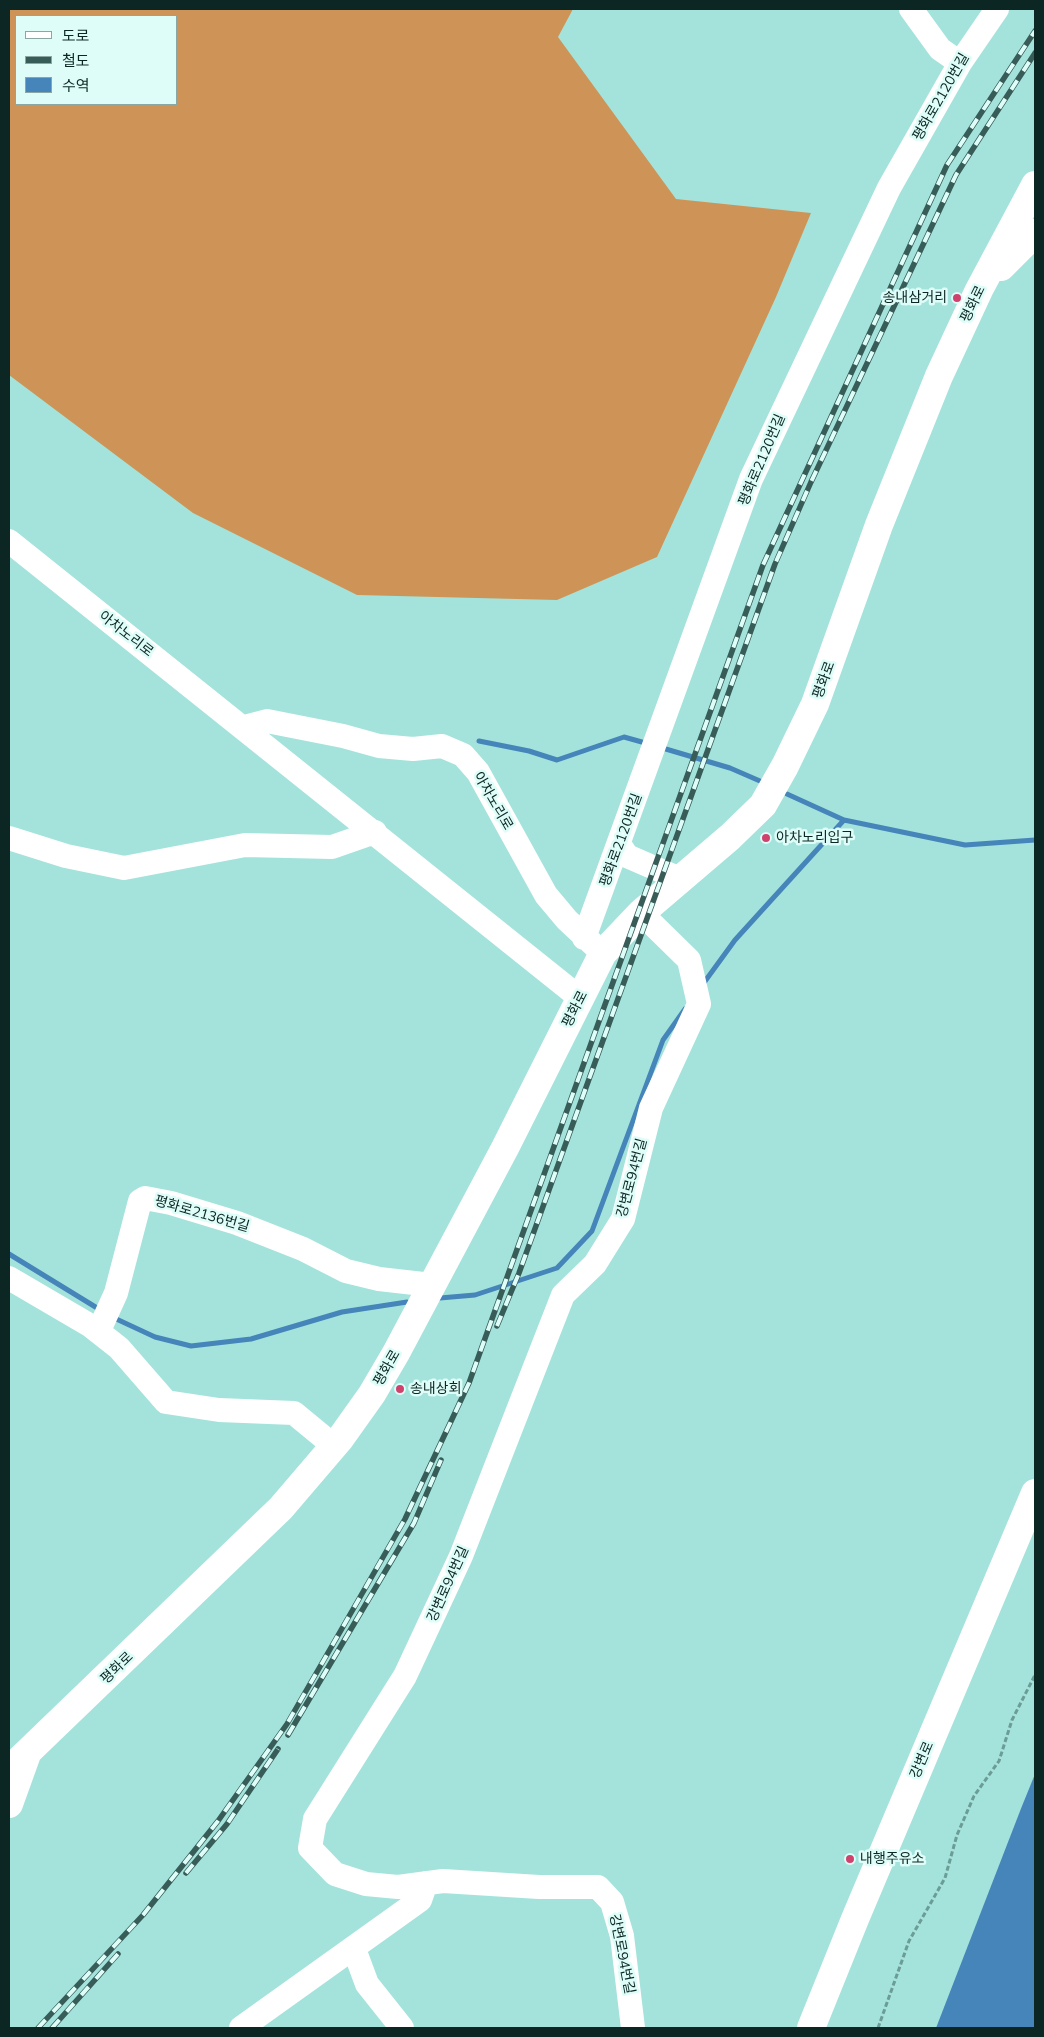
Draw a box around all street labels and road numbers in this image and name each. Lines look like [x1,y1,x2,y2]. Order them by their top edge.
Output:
street label: 평화로2120번길 [909,50,973,144]
street label: 평화로 [957,283,989,325]
street label: 평화로2120번길 [735,412,789,508]
street label: 아차노리로 [95,608,157,660]
street label: 평화로 [809,659,839,701]
street label: 아차노리로 [470,769,516,833]
street label: 평화로2120번길 [596,791,646,889]
street label: 평화로 [559,988,591,1030]
street label: 강변로94번길 [613,1137,651,1219]
street label: 평화로2136번길 [153,1192,251,1236]
street label: 평화로 [370,1347,404,1389]
street label: 강변로94번길 [424,1543,472,1625]
street label: 평화로 [97,1649,137,1687]
street label: 강변로 [907,1739,937,1781]
street label: 강변로94번길 [606,1913,638,1995]

